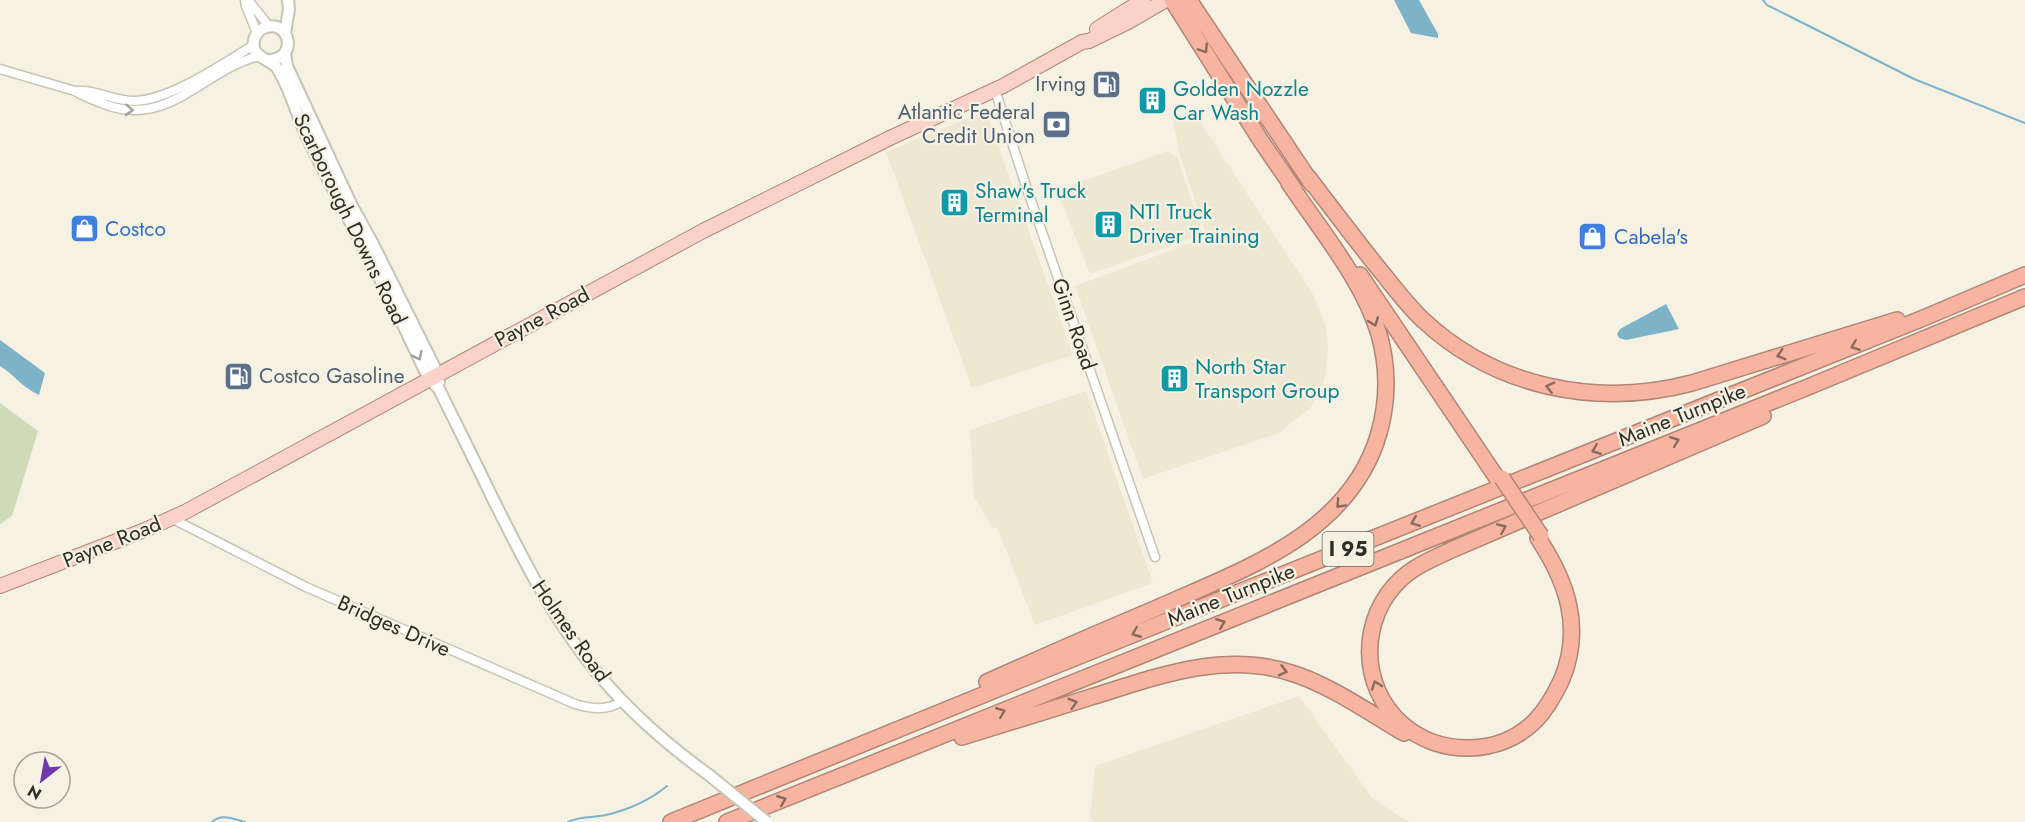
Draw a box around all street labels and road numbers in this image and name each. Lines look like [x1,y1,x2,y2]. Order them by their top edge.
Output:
street label: Scarborough Downs Road [286,108,414,330]
street label: Ginn Road [1044,274,1104,374]
street label: Payne Road [489,279,595,355]
street label: Maine Turnpike [1614,376,1750,454]
street label: Payne Road [58,509,166,575]
road number: I 95 [1322,532,1374,566]
street label: Maine Turnpike [1163,556,1299,634]
street label: Holmes Road [525,574,617,688]
street label: Bridges Drive [333,588,455,664]

